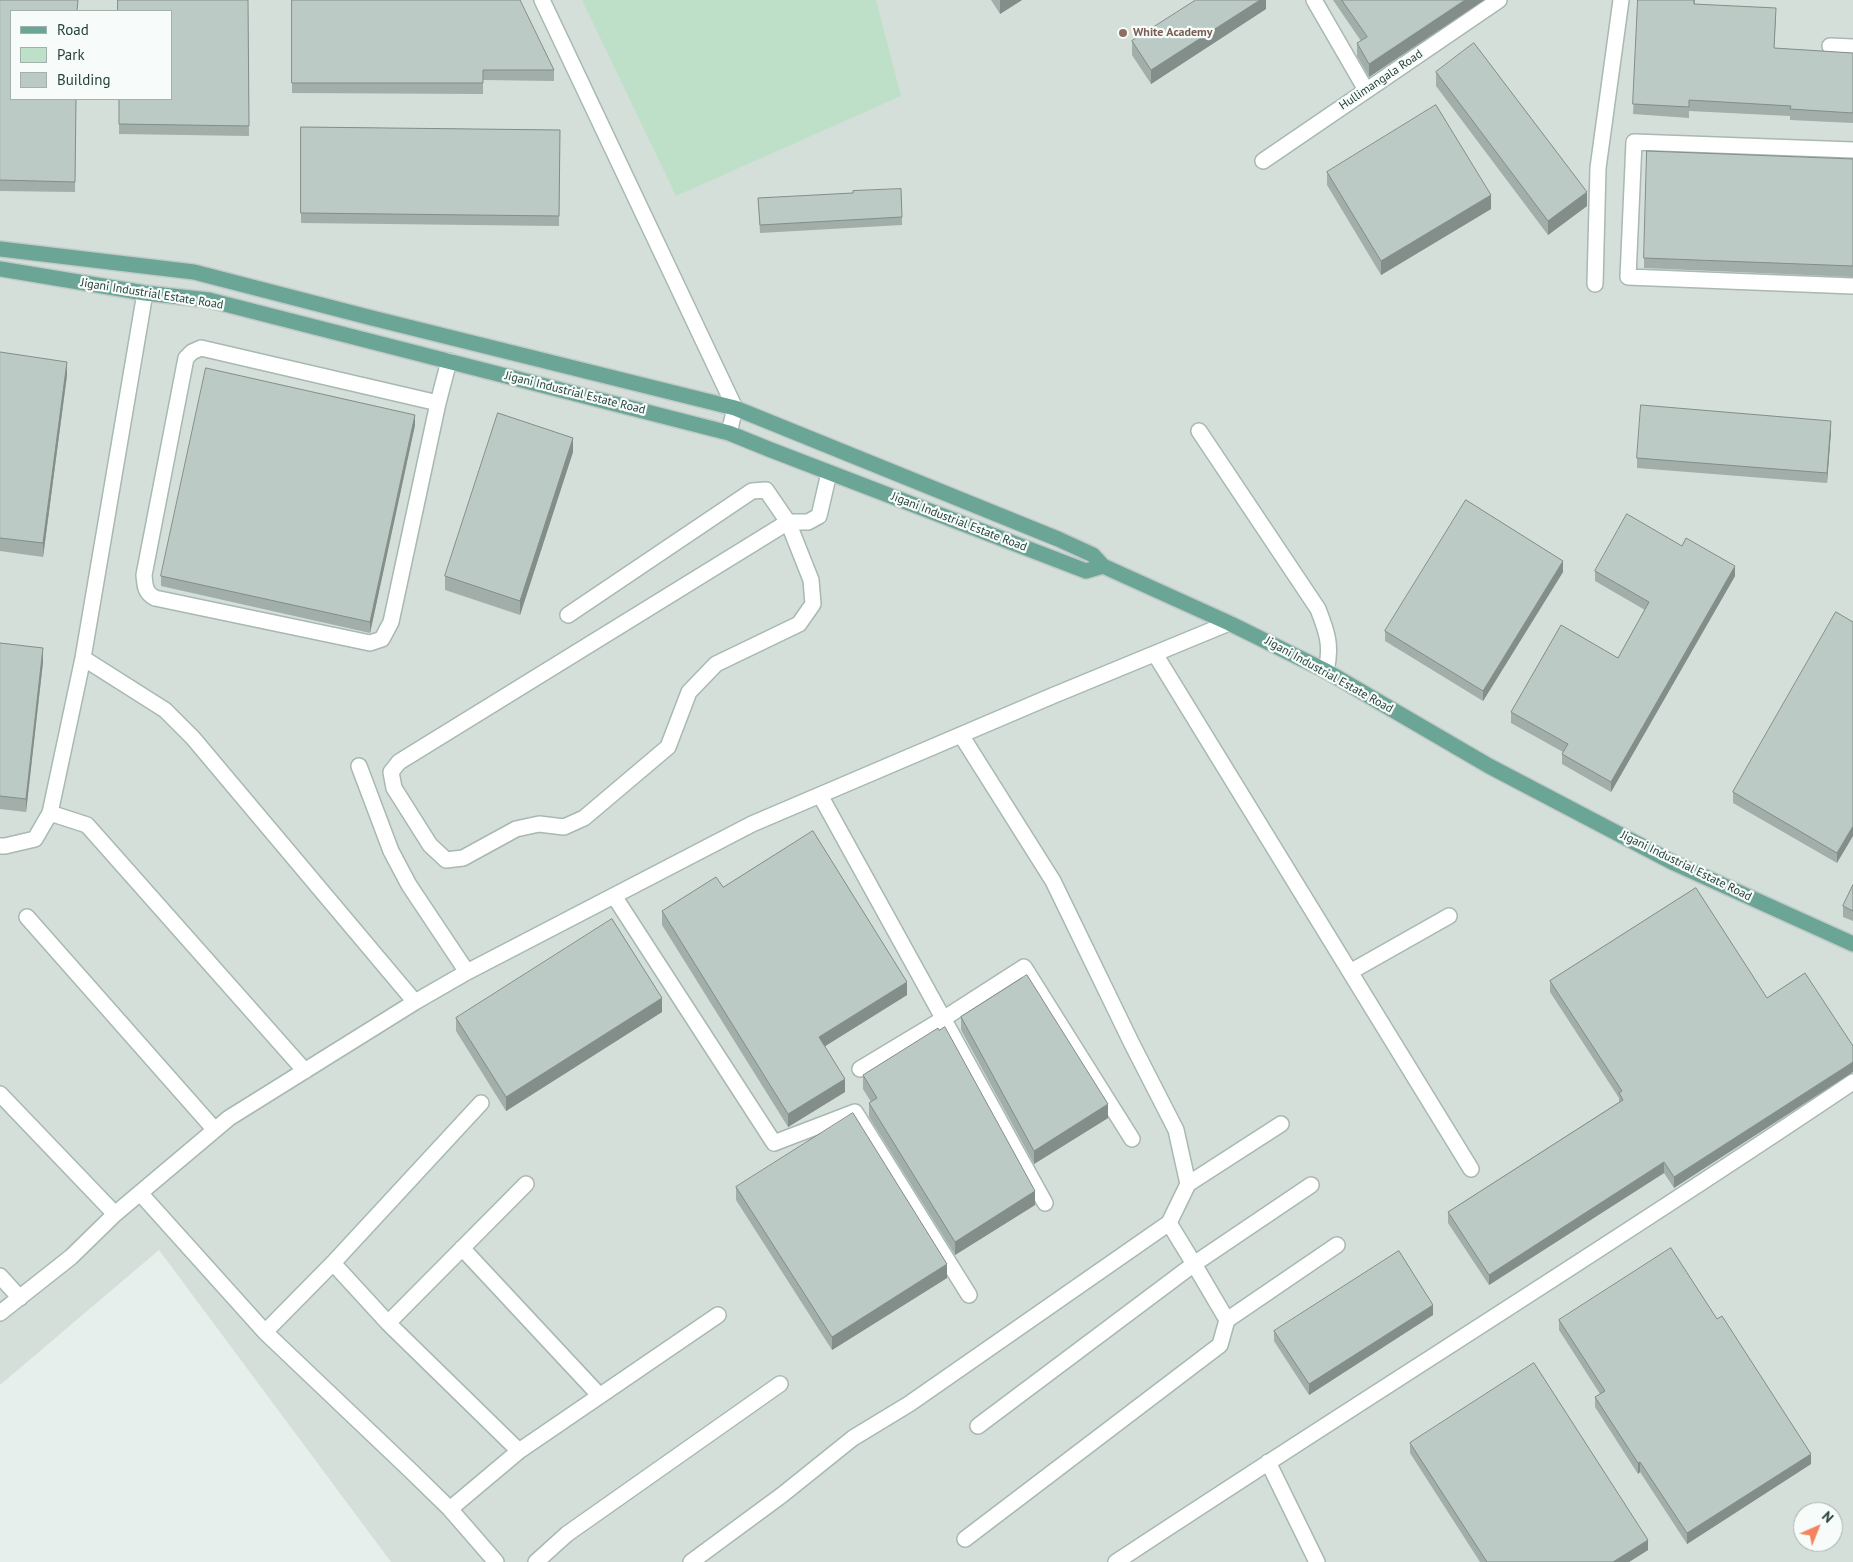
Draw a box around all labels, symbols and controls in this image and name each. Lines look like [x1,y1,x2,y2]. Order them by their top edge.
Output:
legend [10,10,172,100]
text: Road [57,20,89,39]
place label: White Academy [1133,26,1213,40]
marker: White Academy [1117,27,1129,39]
text: Park [57,45,85,64]
street label: Hullimangala Road [1337,47,1425,113]
text: Building [57,70,111,89]
street label: Jigani Industrial Estate Road [80,276,224,312]
street label: Jigani Industrial Estate Road [503,369,647,417]
street label: Jigani Industrial Estate Road [889,489,1029,555]
street label: Jigani Industrial Estate Road [1262,634,1396,716]
street label: Jigani Industrial Estate Road [1618,828,1754,904]
north arrow [1793,1502,1843,1552]
text: N [1818,1507,1837,1527]

